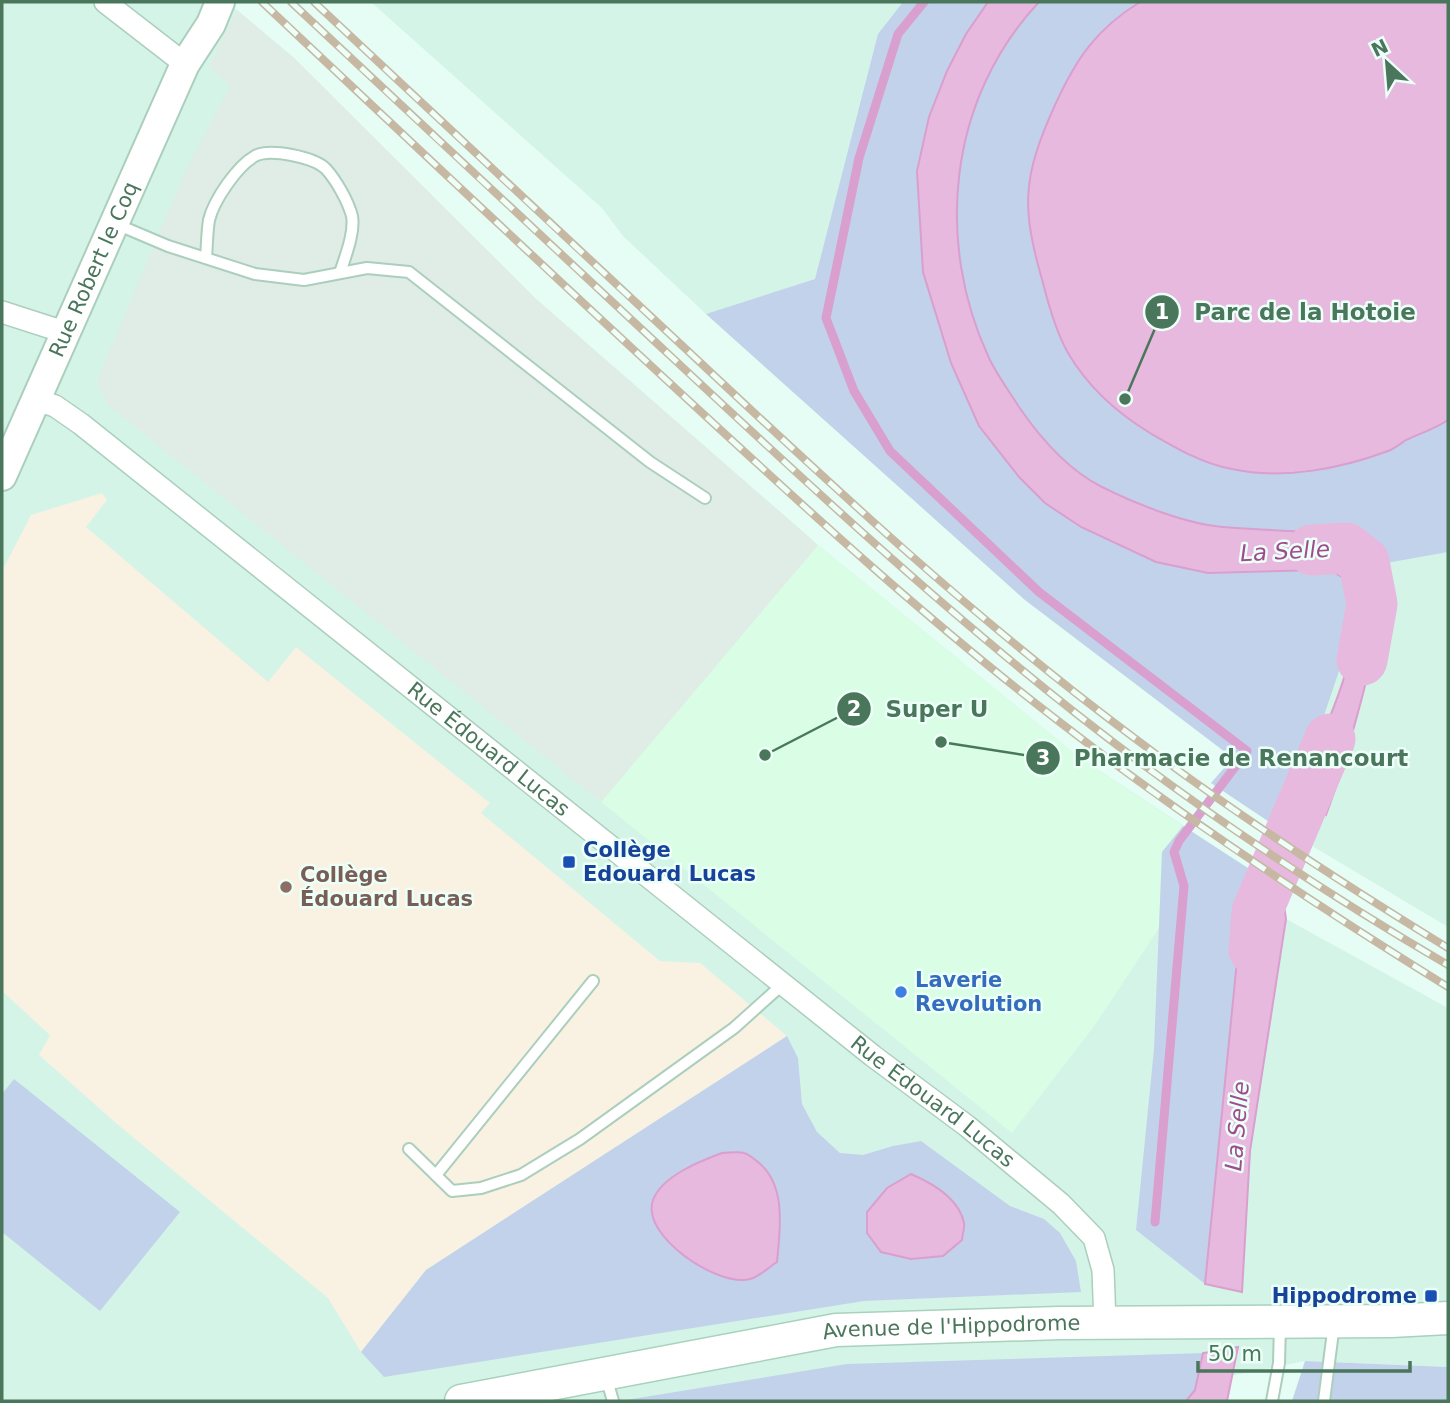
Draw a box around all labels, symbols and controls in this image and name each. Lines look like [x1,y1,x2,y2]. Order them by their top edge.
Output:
north arrow [1352,28,1422,98]
text: N [1368,34,1392,61]
street label: Rue Robert le Coq [44,178,143,361]
callout: Parc de la Hotoie [1145,290,1429,334]
text: Parc de la Hotoie [1194,299,1416,325]
text: 1 [1155,300,1169,324]
water label: La Selle [1239,536,1331,566]
street label: Rue Édouard Lucas [403,677,574,821]
callout: Super U [837,687,1003,731]
text: Super U [885,696,989,722]
text: 2 [847,697,861,721]
callout: Pharmacie de Renancourt [1025,736,1423,780]
text: Pharmacie de Renancourt [1074,745,1408,771]
text: 3 [1036,746,1050,770]
place label: Collège Edouard Lucas [583,838,756,886]
marker: Collège Edouard Lucas [561,854,577,870]
place label: Collège Édouard Lucas [300,863,473,911]
marker: Collège Édouard Lucas [278,879,294,895]
place label: Laverie Revolution [915,968,1042,1016]
marker: Laverie Revolution [893,984,909,1000]
street label: Rue Édouard Lucas [846,1031,1019,1172]
water label: La Selle [1220,1080,1254,1172]
place label: Hippodrome [1272,1284,1417,1308]
marker: Hippodrome [1423,1288,1439,1304]
street label: Avenue de l'Hippodrome [820,1311,1080,1344]
scale bar [1198,1330,1410,1374]
text: 50 m [1208,1342,1262,1366]

